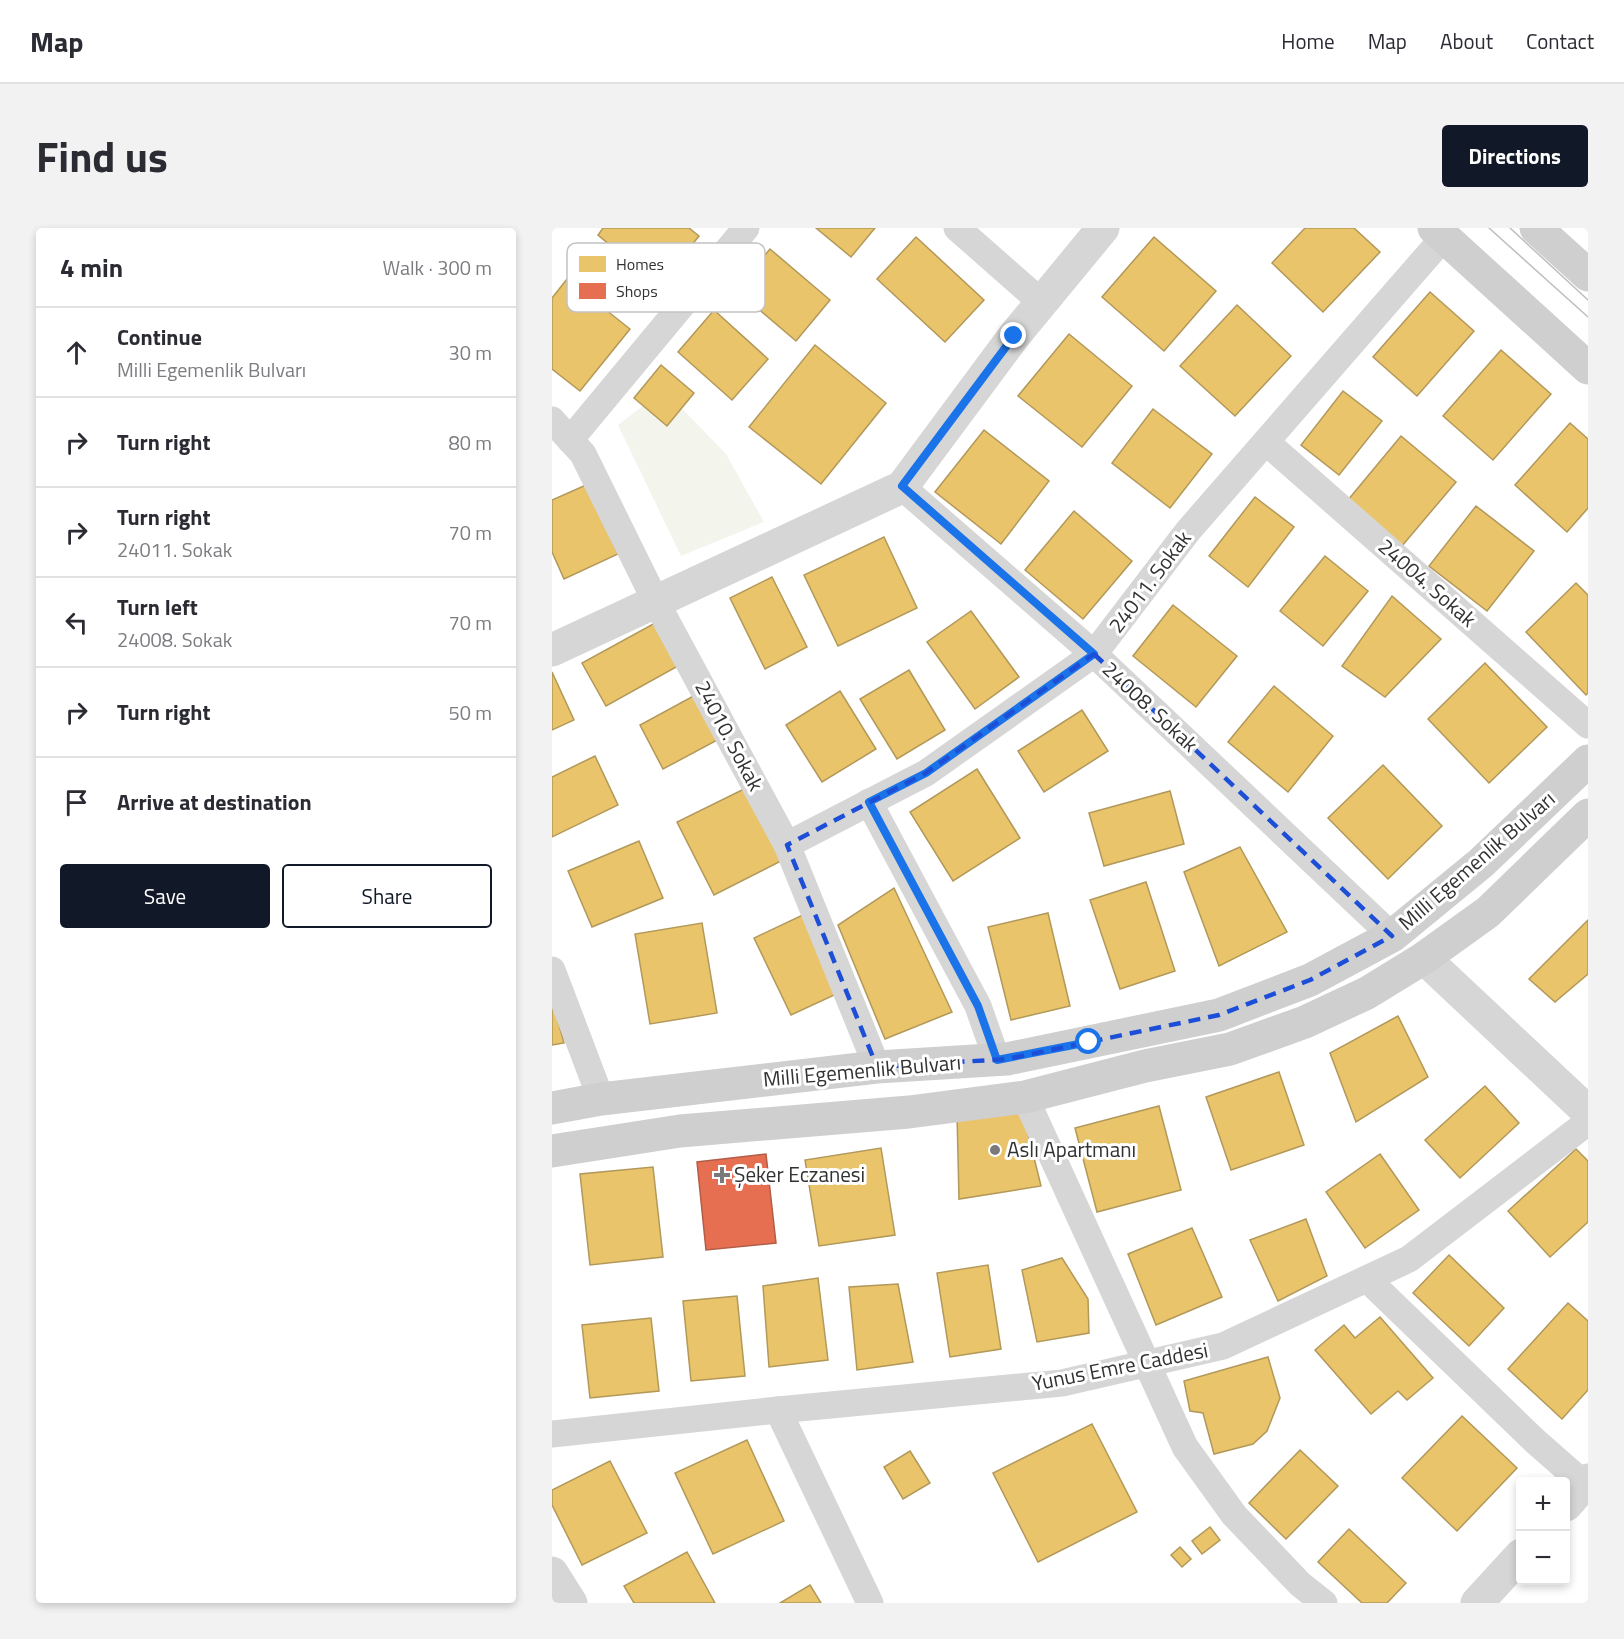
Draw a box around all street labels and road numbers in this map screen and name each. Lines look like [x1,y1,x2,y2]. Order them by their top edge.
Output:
street label: 24011. Sokak [1100,523,1198,639]
street label: 24004. Sokak [1371,530,1484,634]
street label: 24008. Sokak [1096,653,1206,759]
street label: 24010. Sokak [687,675,772,796]
street label: Milli Egemenlik Bulvarı [1391,783,1562,938]
street label: Milli Egemenlik Bulvarı [762,1045,962,1095]
street label: Yunus Emre Caddesi [1029,1333,1211,1399]

